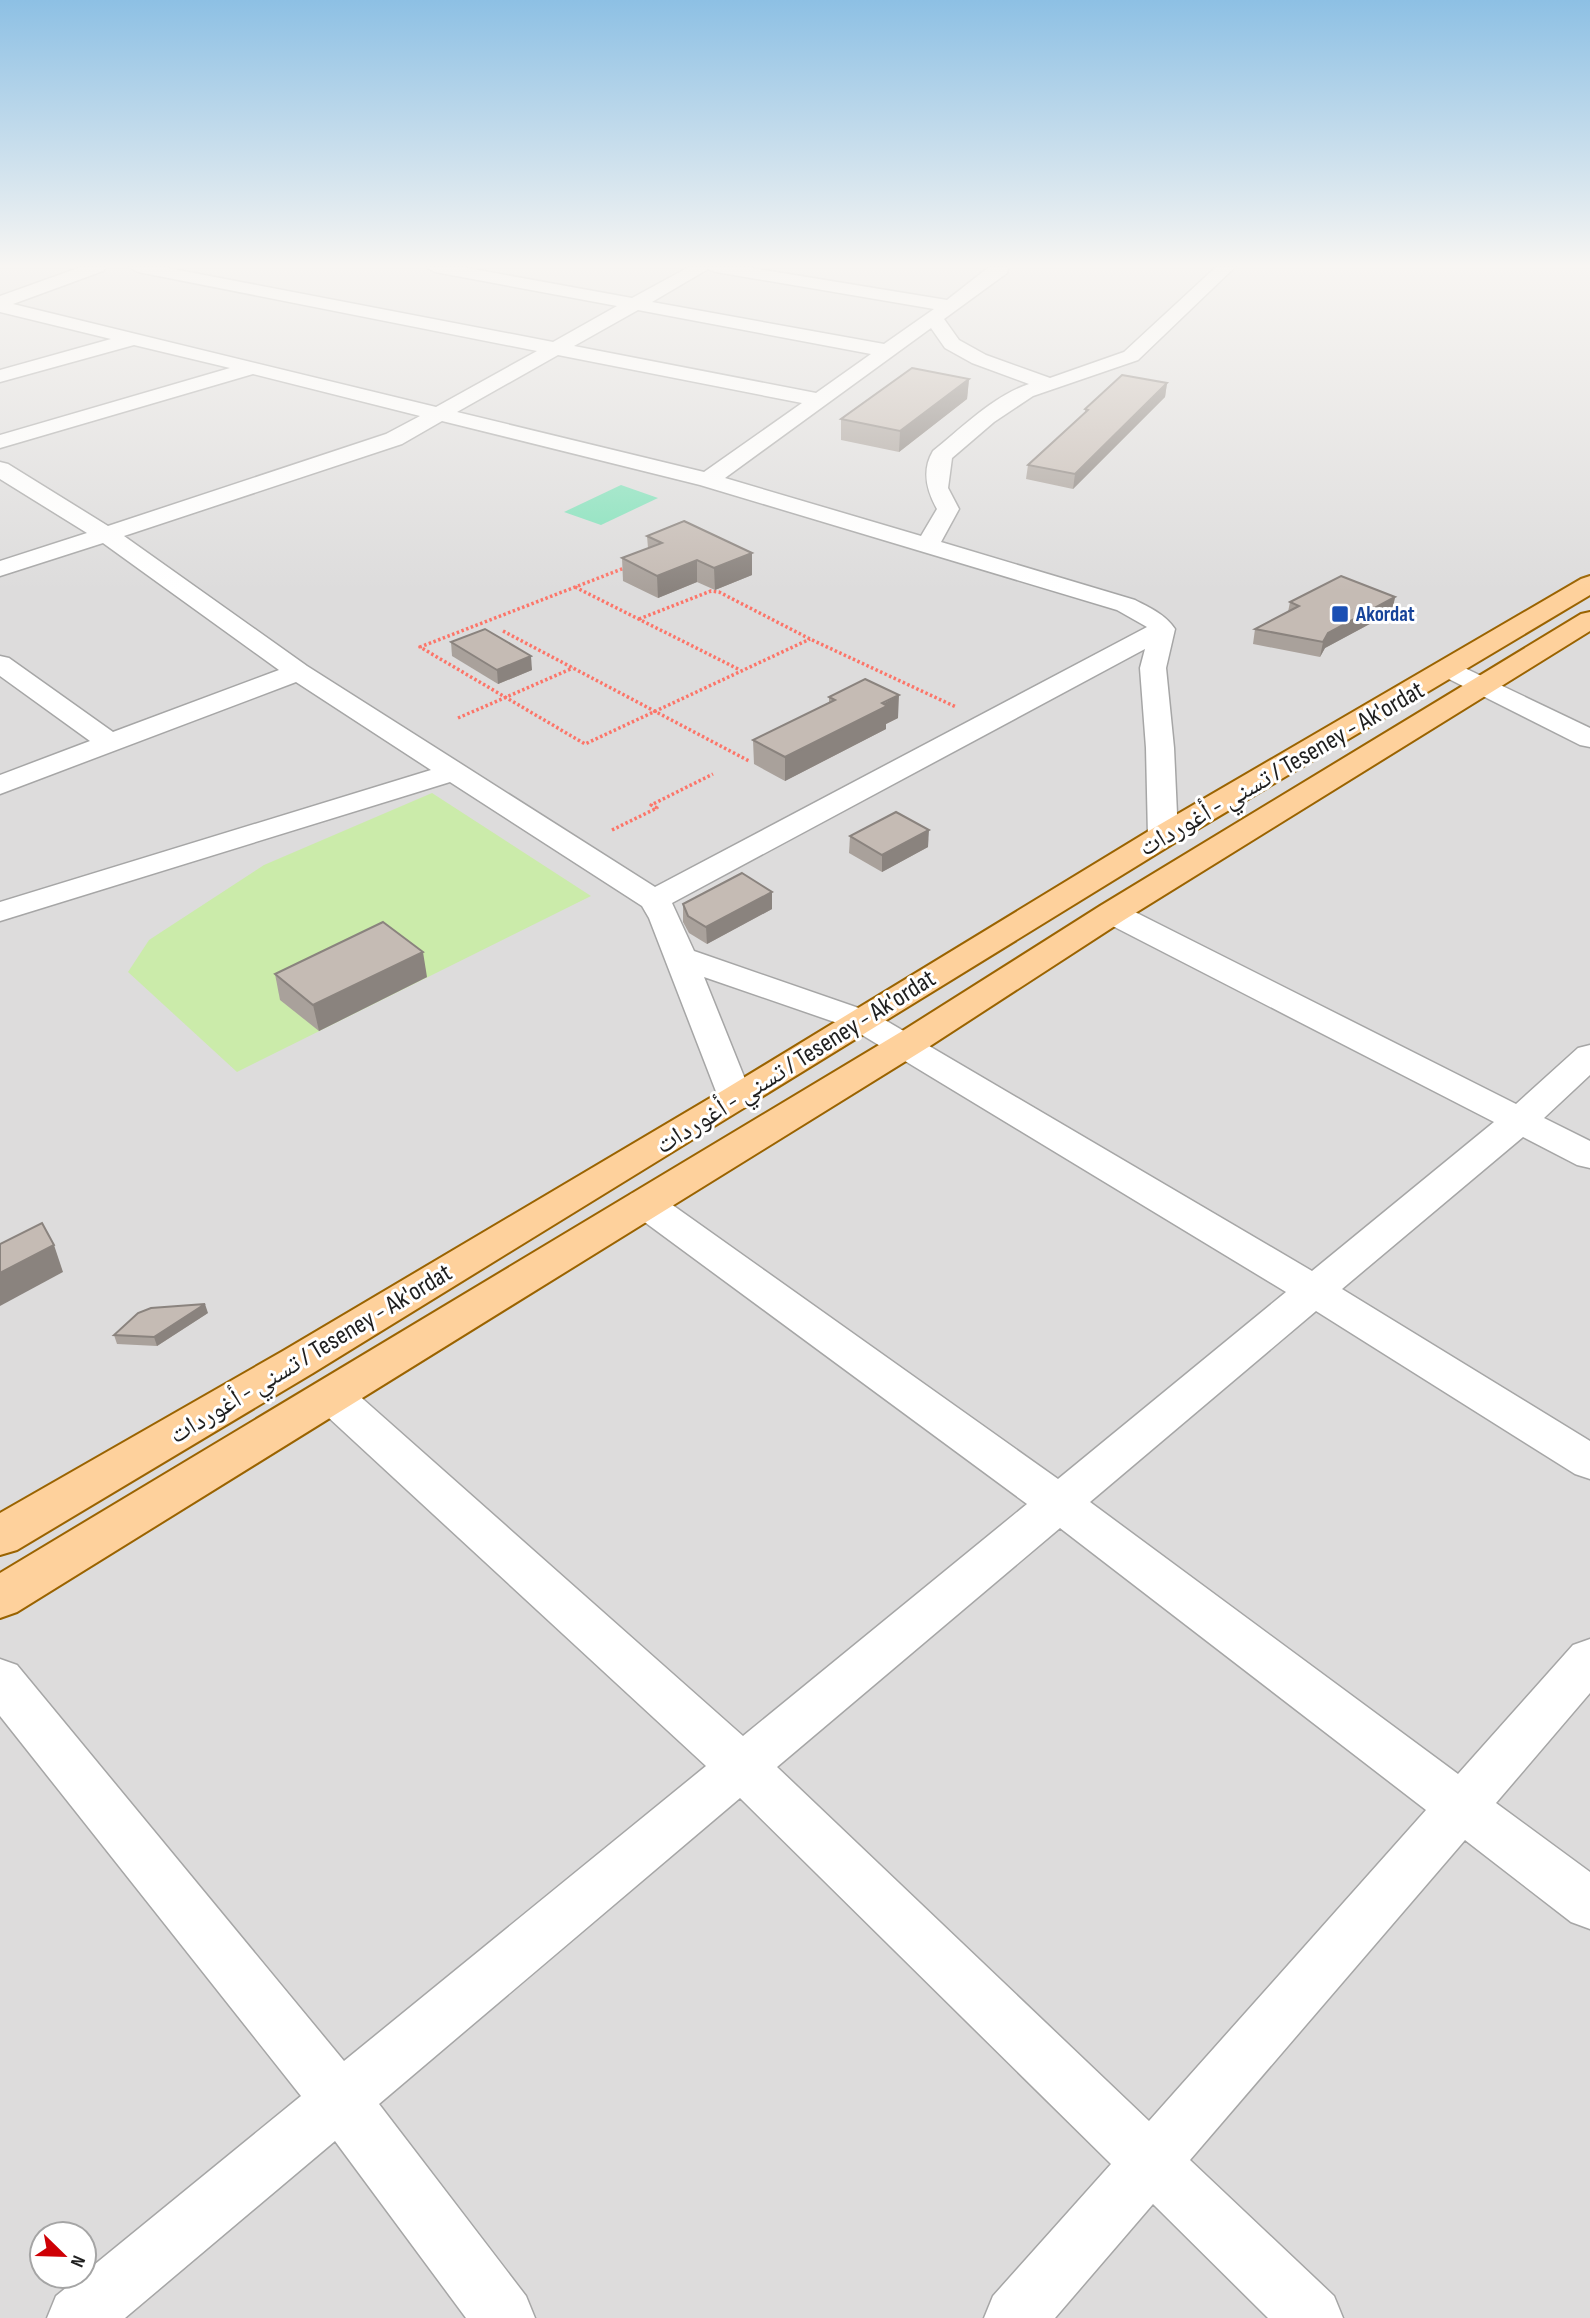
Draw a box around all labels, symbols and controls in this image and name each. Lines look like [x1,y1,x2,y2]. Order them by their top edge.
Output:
place label: Akordat [1355,602,1415,627]
marker: Akordat [1330,604,1350,624]
street label: تسني - أغوردات / Teseney - Ak'ordat [1133,673,1432,867]
street label: تسني - أغوردات / Teseney - Ak'ordat [649,962,943,1164]
street label: تسني - أغوردات / Teseney - Ak'ordat [163,1256,460,1454]
north arrow [28,2220,98,2290]
text: N [65,2252,90,2270]

